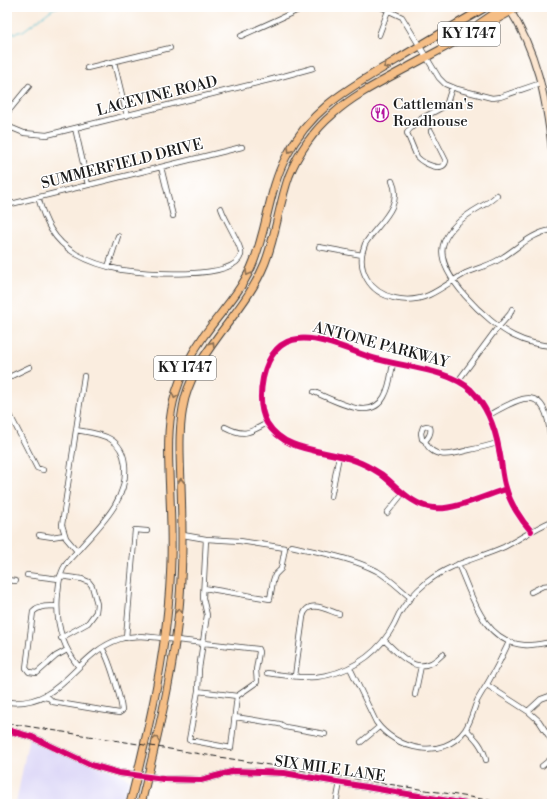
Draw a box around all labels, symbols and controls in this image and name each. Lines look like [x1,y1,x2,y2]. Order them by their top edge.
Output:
road number: KY 1747 [438,22,500,46]
one-way arrow [383,61,390,69]
street label: LACEVINE ROAD [94,72,220,120]
place label: Cattleman's Roadhouse [393,95,473,131]
restaurant icon: Cattleman's Roadhouse [370,103,390,123]
street label: SUMMERFIELD DRIVE [39,135,205,193]
one-way arrow [287,146,294,153]
one-way arrow [245,268,253,276]
street label: ANTONE PARKWAY [310,317,452,373]
one-way arrow [207,341,215,348]
road number: KY 1747 [154,356,216,380]
one-way arrow [171,392,180,399]
one-way arrow [177,478,185,484]
one-way arrow [174,608,183,614]
one-way arrow [152,736,160,742]
street label: SIX MILE LANE [273,752,387,786]

